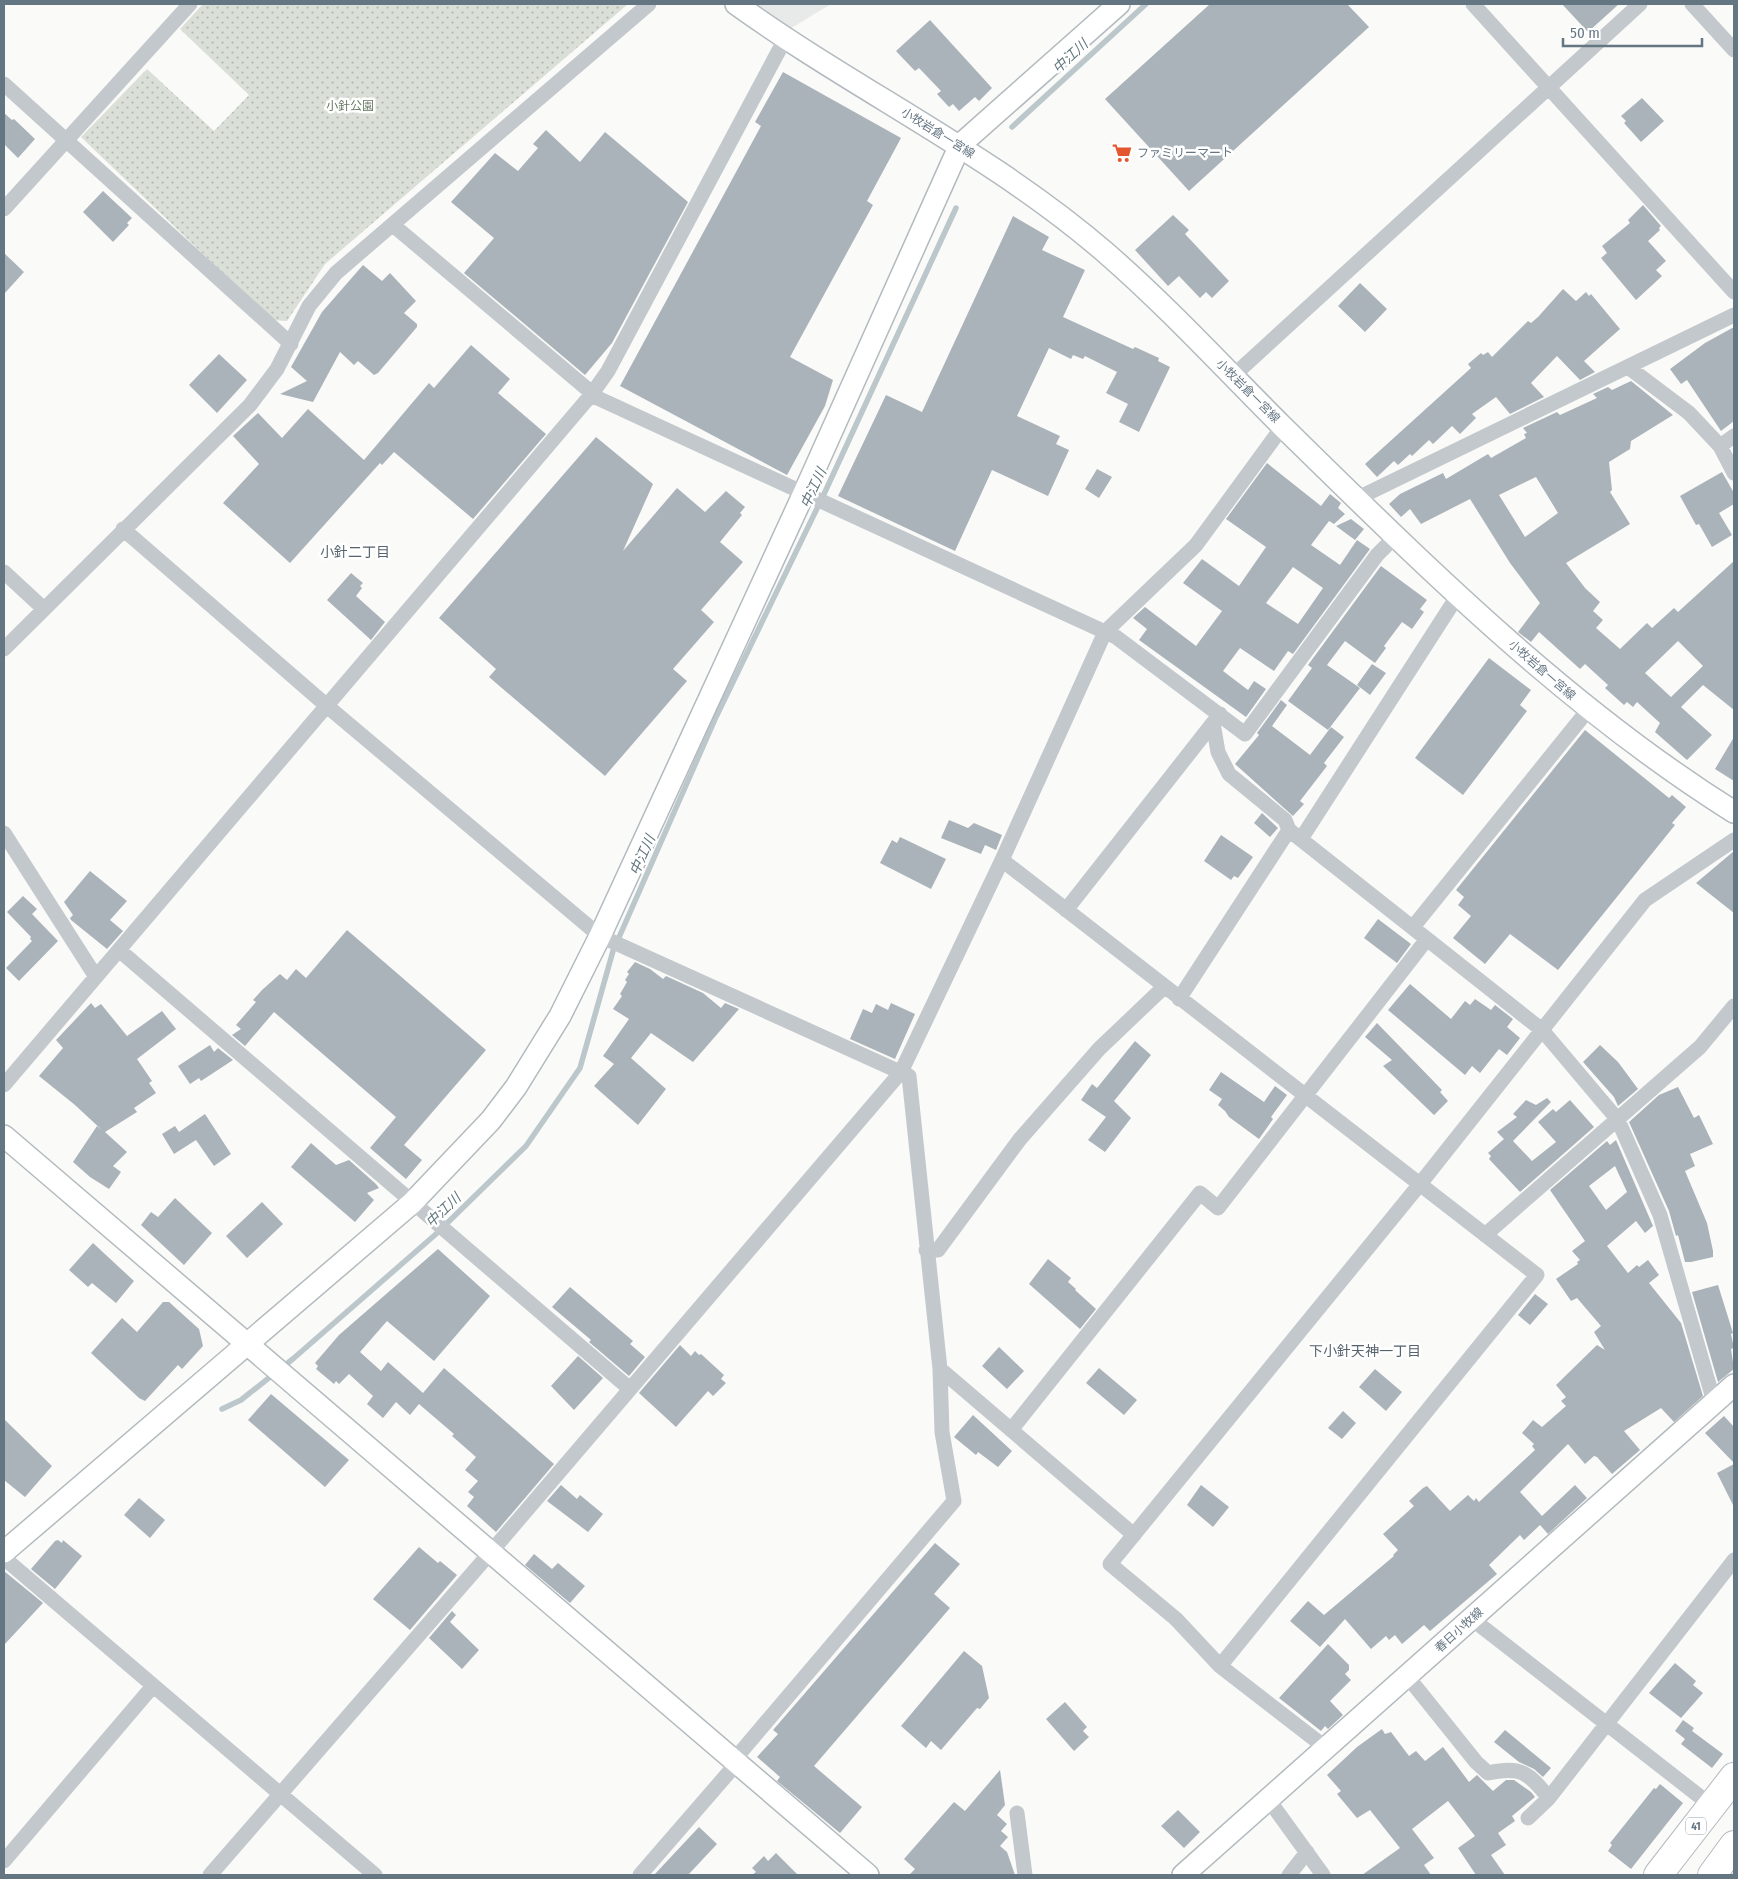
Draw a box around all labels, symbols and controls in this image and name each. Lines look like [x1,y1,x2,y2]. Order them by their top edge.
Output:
scale bar [1563,15,1702,47]
text: 50 m [1570,24,1600,42]
water label: 中江川 [1049,34,1093,77]
park label: 小針公園 [326,99,374,113]
street label: 小牧岩倉一宮線 [899,105,977,161]
supermarket icon: ファミリーマート [1111,142,1133,164]
place label: ファミリーマート [1137,146,1233,160]
street label: 小牧岩倉一宮線 [1213,356,1283,426]
water label: 中江川 [797,464,831,511]
district label: 小針二丁目 [320,544,390,561]
street label: 小牧岩倉一宮線 [1506,637,1578,703]
water label: 中江川 [626,831,660,878]
water label: 中江川 [422,1188,466,1231]
district label: 下小針天神一丁目 [1309,1343,1421,1360]
street label: 春日小牧線 [1432,1605,1486,1655]
road number: 41 [1686,1818,1706,1834]

